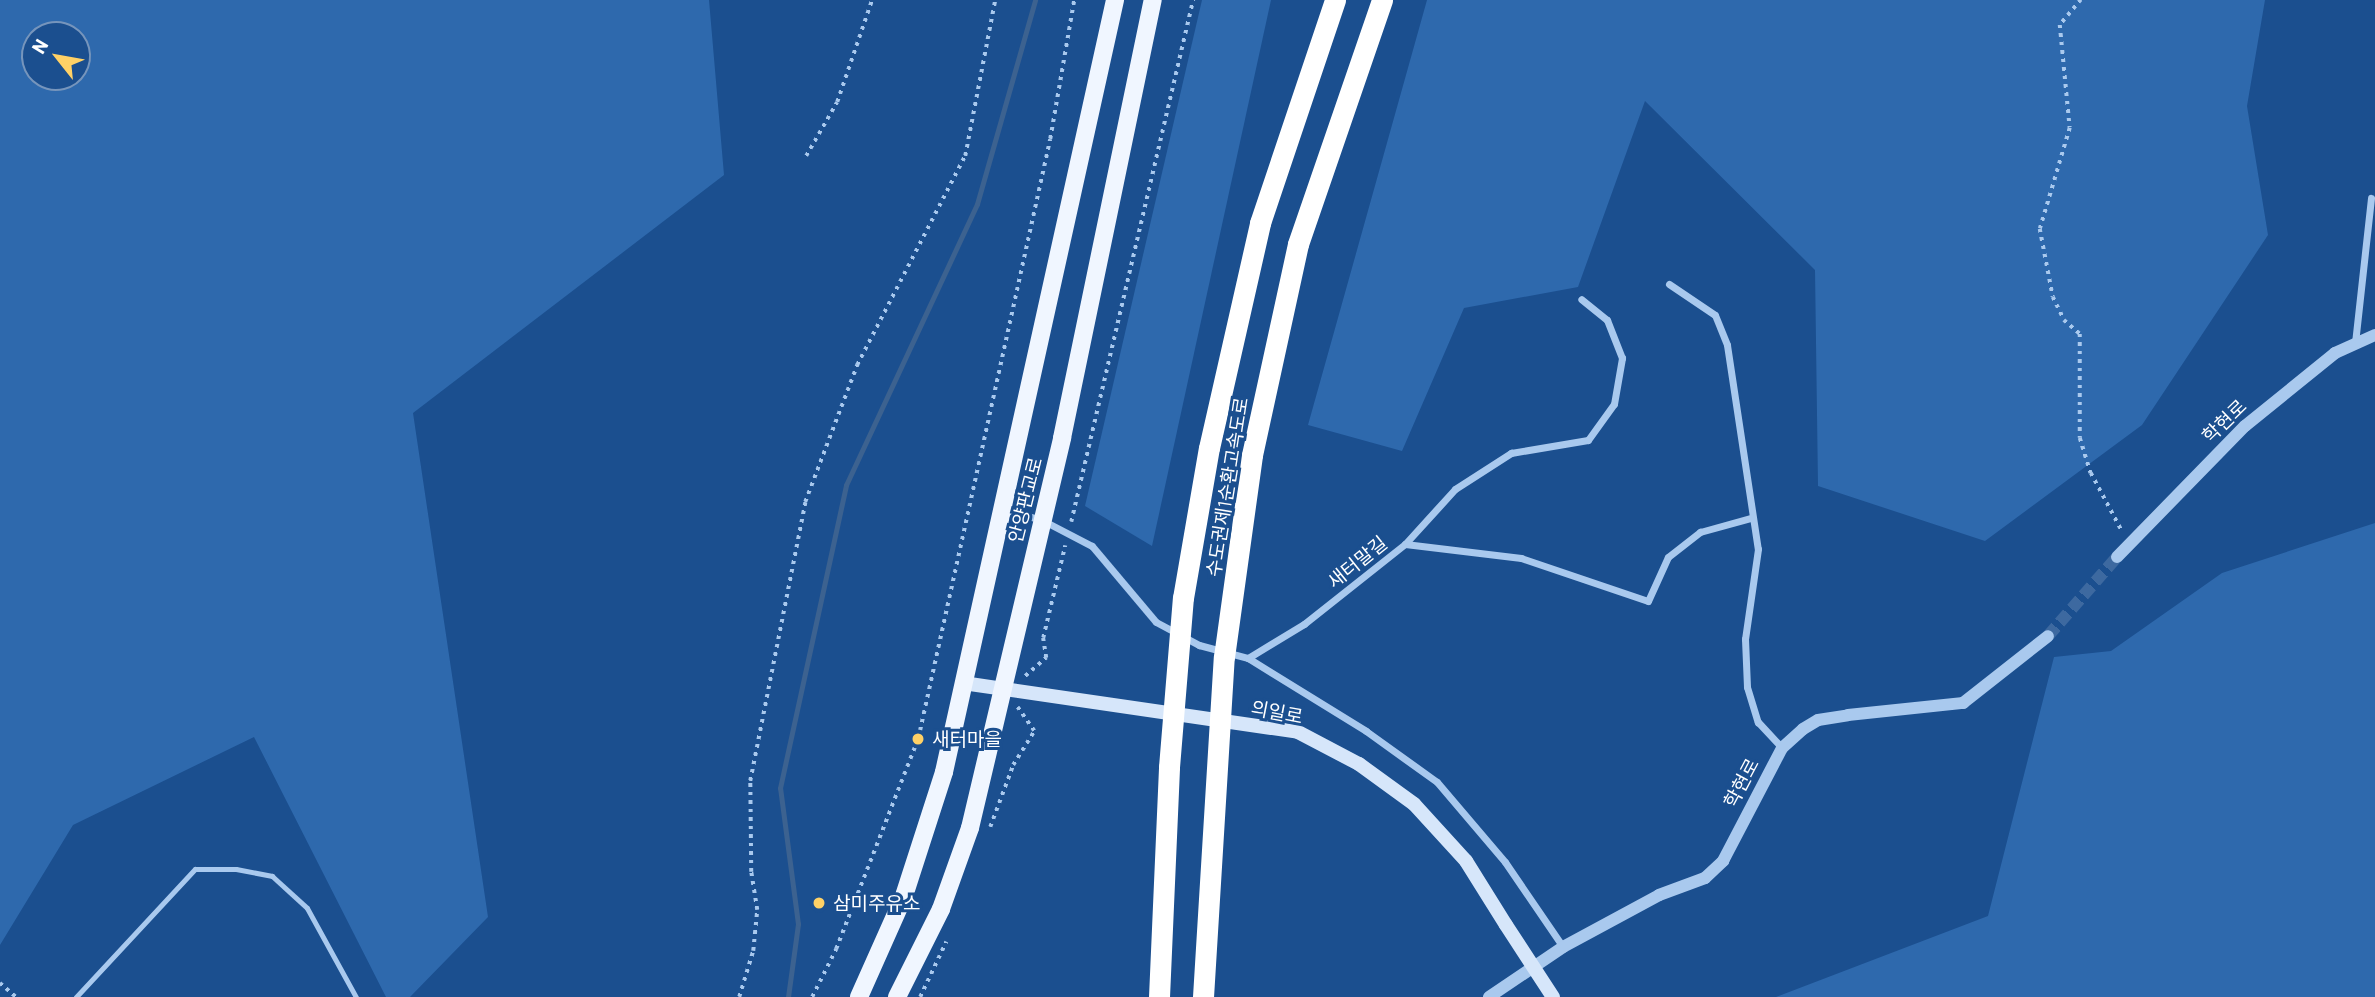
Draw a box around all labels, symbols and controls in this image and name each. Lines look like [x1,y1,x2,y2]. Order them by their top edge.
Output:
north arrow [21,21,91,91]
text: N [26,35,52,57]
street label: 학현로 [2197,395,2251,447]
street label: 수도권제1순환고속도로 [1202,396,1252,578]
street label: 안양판교로 [1003,455,1047,545]
street label: 새터말길 [1323,531,1391,593]
street label: 의일로 [1249,696,1305,728]
place label: 새터마을 [932,728,1002,750]
marker: 새터마을 [910,731,926,747]
street label: 학현로 [1719,754,1763,812]
place label: 삼미주유소 [833,892,920,914]
marker: 삼미주유소 [811,895,827,911]

